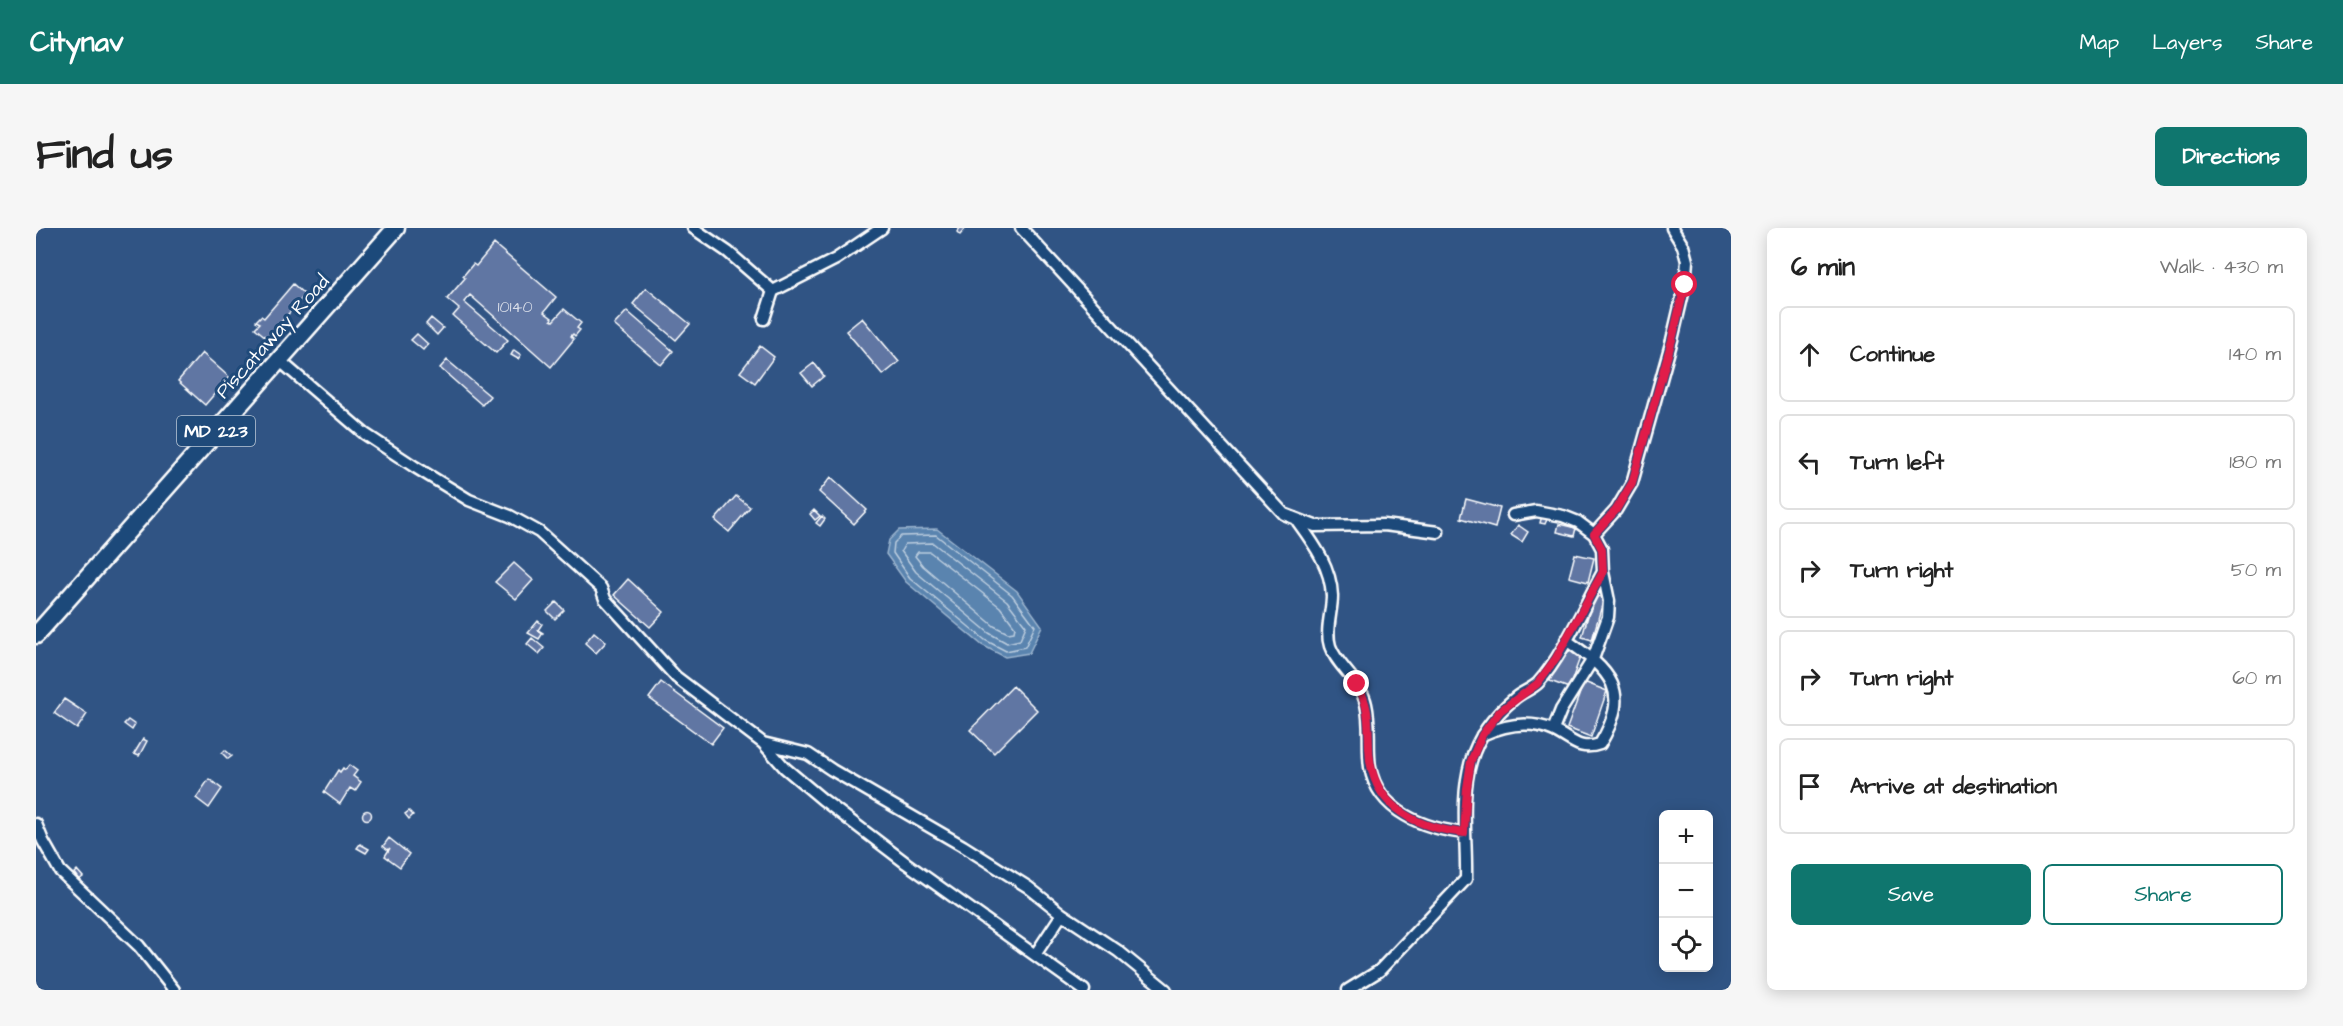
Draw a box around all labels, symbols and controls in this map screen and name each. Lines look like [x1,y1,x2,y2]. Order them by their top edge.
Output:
text: Citynav [30,23,124,62]
text: Map [2079,28,2119,57]
text: Layers [2152,28,2222,57]
text: Share [2255,28,2313,57]
text: Find us [36,127,173,185]
button: Directions [2155,127,2307,186]
text: 6 min [1791,249,1855,285]
text: Walk · 430 m [2160,253,2283,281]
street label: Piscataway Road [209,269,337,405]
route start [1671,271,1697,297]
house number: 10140 [497,296,533,318]
icon: ahead [1793,338,1826,371]
text: Continue [1850,339,1935,370]
text: 140 m [2229,340,2281,368]
road number: MD 223 [177,416,255,446]
icon: left [1793,446,1826,479]
text: Turn left [1850,447,1944,478]
text: 180 m [2229,448,2281,476]
icon: right [1793,554,1826,587]
text: Turn right [1850,555,1953,586]
text: 50 m [2231,556,2281,584]
icon: right [1793,662,1826,695]
text: Turn right [1850,663,1953,694]
text: 60 m [2232,664,2281,692]
route end [1343,670,1369,696]
icon: arrive [1793,770,1826,803]
text: Arrive at destination [1850,771,2057,802]
map controls [1659,810,1713,972]
button: + [1659,810,1713,864]
button: − [1659,864,1713,918]
button: Save [1791,864,2031,925]
button: Share [2043,864,2283,925]
button: locate [1659,918,1713,972]

